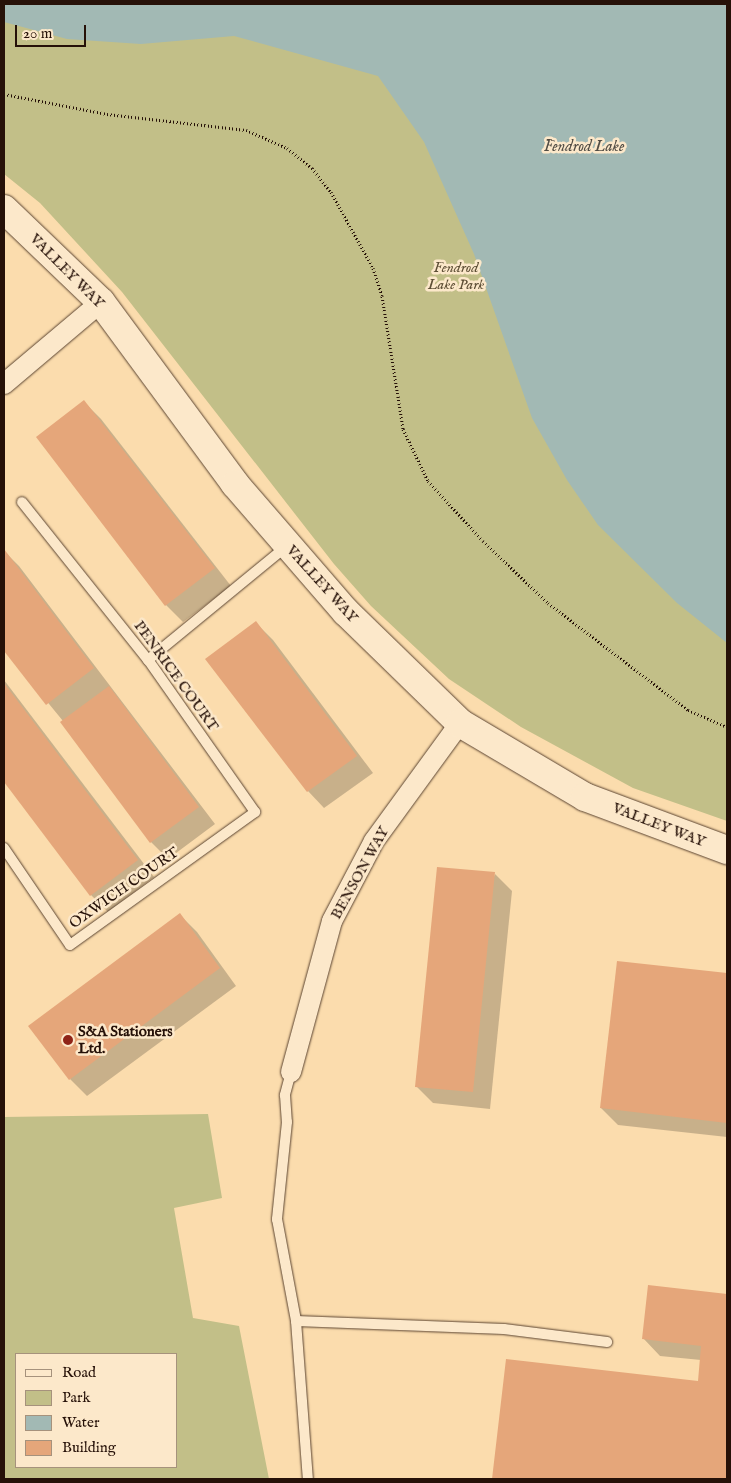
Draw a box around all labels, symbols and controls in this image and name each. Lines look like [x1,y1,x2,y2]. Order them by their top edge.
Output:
scale bar [18,15,89,47]
text: 20 m [23,24,52,43]
water label: Fendrod Lake [544,137,624,157]
street label: VALLEY WAY [26,230,108,312]
park label: Fendrod Lake Park [428,258,484,293]
street label: VALLEY WAY [283,542,361,626]
street label: PENRICE COURT [130,617,222,735]
street label: VALLEY WAY [610,799,708,851]
street label: BENSON WAY [327,824,393,922]
street label: OXWICH COURT [66,843,182,933]
place label: S&A Stationers Ltd. [78,1022,172,1057]
marker: S&A Stationers Ltd. [62,1034,74,1046]
legend [15,1353,178,1468]
text: Road [62,1363,96,1382]
text: Park [62,1388,91,1407]
text: Water [62,1413,99,1432]
text: Building [62,1438,116,1457]

